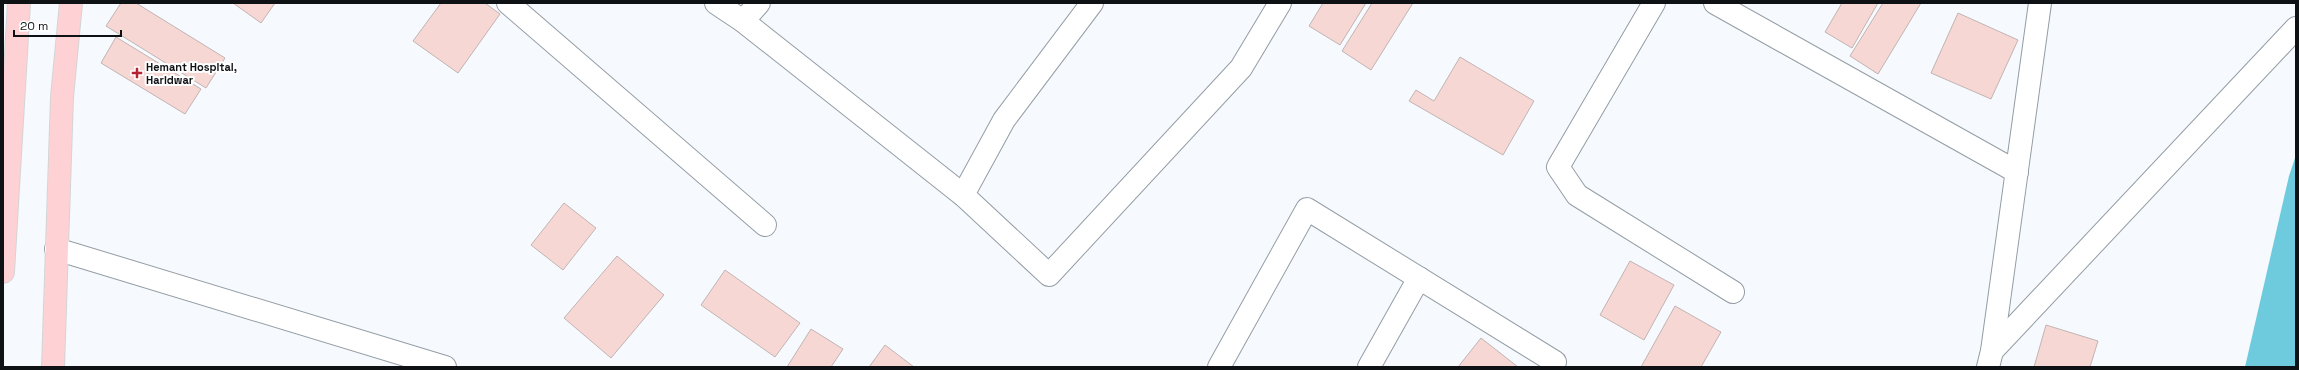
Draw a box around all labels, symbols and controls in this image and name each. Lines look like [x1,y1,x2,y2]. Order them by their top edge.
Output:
scale bar [14,12,121,38]
text: 20 m [20,18,48,34]
place label: Hemant Hospital, Haridwar [146,60,237,87]
marker: Hemant Hospital, Haridwar [131,67,143,79]

